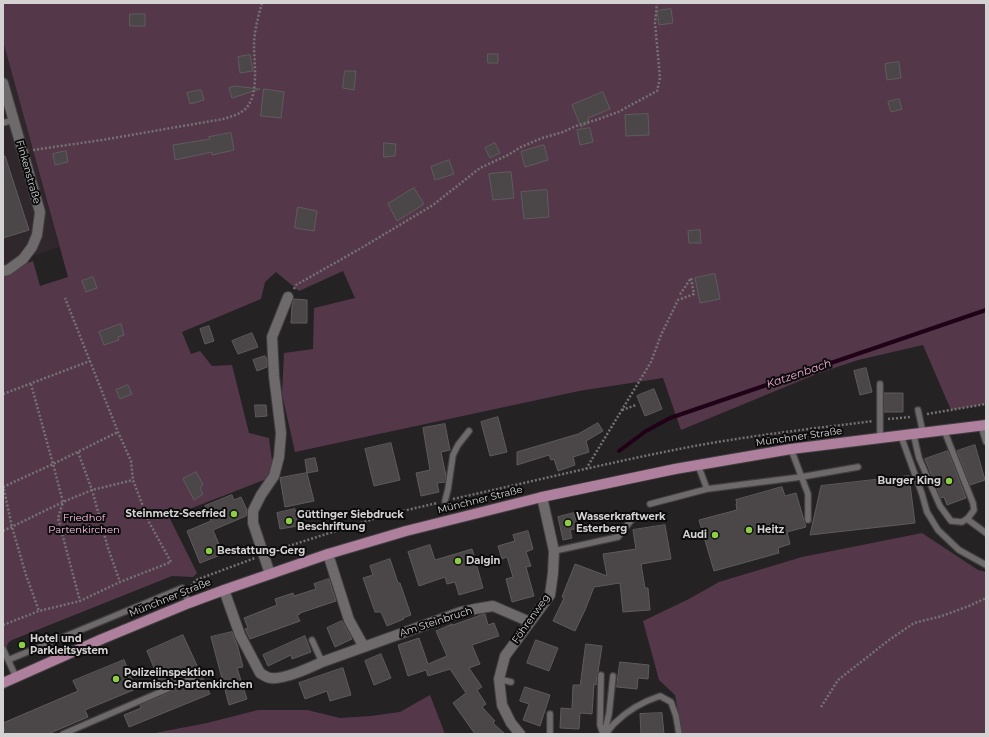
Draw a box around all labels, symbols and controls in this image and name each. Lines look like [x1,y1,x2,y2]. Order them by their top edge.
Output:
street label: Finkenstraße [13,139,43,205]
water label: Katzenbach [765,357,833,391]
street label: Münchner Straße [755,425,843,449]
place label: Burger King [877,475,941,487]
marker: Burger King [944,476,954,486]
street label: Münchner Straße [436,484,524,516]
place label: Steinmetz-Seefried [126,508,226,520]
marker: Steinmetz-Seefried [229,509,239,519]
place label: Güttinger Siebdruck Beschriftung [297,509,404,532]
place label: Wasserkraftwerk Esterberg [576,511,666,534]
park label: Friedhof Partenkirchen [48,512,120,536]
marker: Güttinger Siebdruck Beschriftung [284,516,294,526]
marker: Wasserkraftwerk Esterberg [563,518,573,528]
place label: Heitz [757,524,784,536]
marker: Heitz [744,525,754,535]
place label: Audi [683,529,707,541]
marker: Audi [710,530,720,540]
place label: Bestattung-Gerg [217,545,305,557]
marker: Bestattung-Gerg [204,546,214,556]
place label: Dalgin [466,555,500,567]
marker: Dalgin [453,556,463,566]
street label: Münchner Straße [127,576,213,620]
street label: Föhrenweg [510,592,552,646]
street label: Am Steinbruch [398,605,474,639]
place label: Hotel und Parkleitsystem [30,633,108,656]
marker: Hotel und Parkleitsystem [17,640,27,650]
place label: Polizeiinspektion Garmisch-Partenkirchen [124,667,253,690]
marker: Polizeiinspektion Garmisch-Partenkirchen [111,674,121,684]

